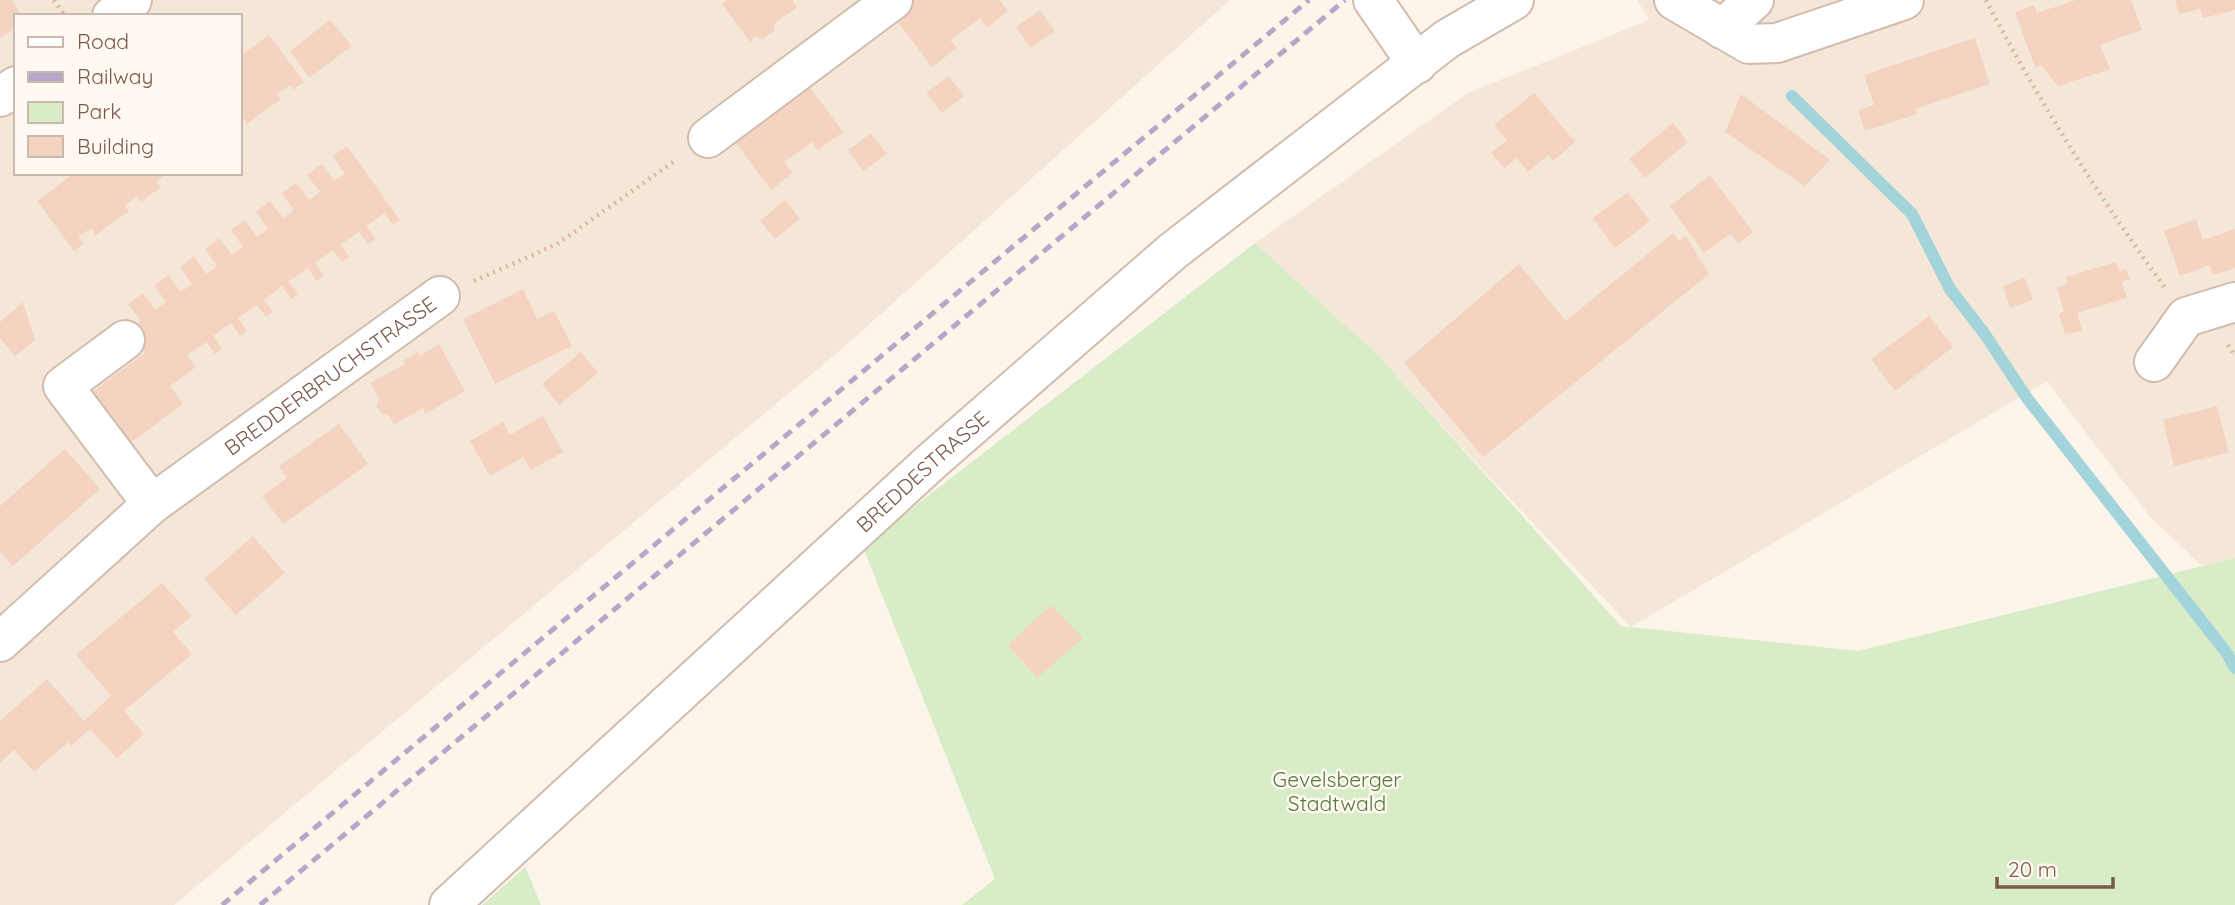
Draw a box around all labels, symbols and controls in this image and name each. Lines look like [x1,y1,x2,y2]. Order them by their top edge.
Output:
legend [14,14,242,175]
text: Road [77,28,129,54]
text: Railway [77,63,153,89]
text: Park [77,98,121,124]
text: Building [77,133,154,159]
street label: BREDDERBRUCHSTRASSE [219,290,441,461]
street label: BREDDESTRASSE [850,405,994,537]
park label: Gevelsberger Stadtwald [1273,766,1401,816]
scale bar [1997,846,2112,890]
text: 20 m [2008,856,2057,882]

